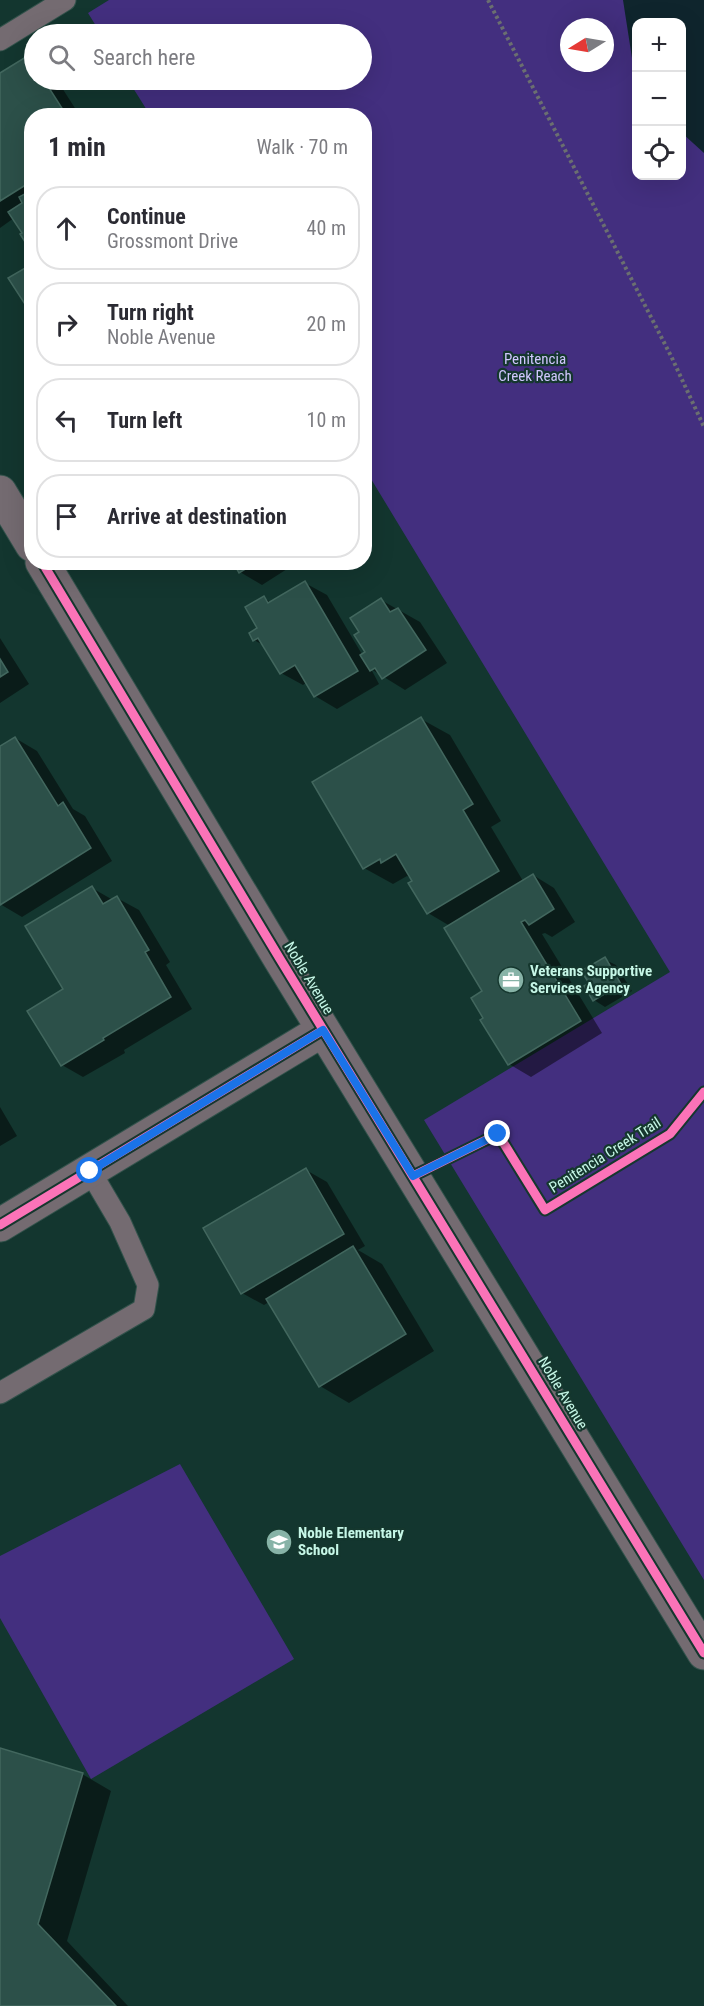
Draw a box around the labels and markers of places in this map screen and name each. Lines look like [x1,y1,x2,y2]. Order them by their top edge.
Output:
place label: Veterans Supportive Services Agency [530,962,652,997]
office icon: Veterans Supportive Services Agency [496,965,526,995]
place label: Noble Elementary School [298,1524,404,1559]
school or university icon: Noble Elementary School [264,1527,294,1557]

